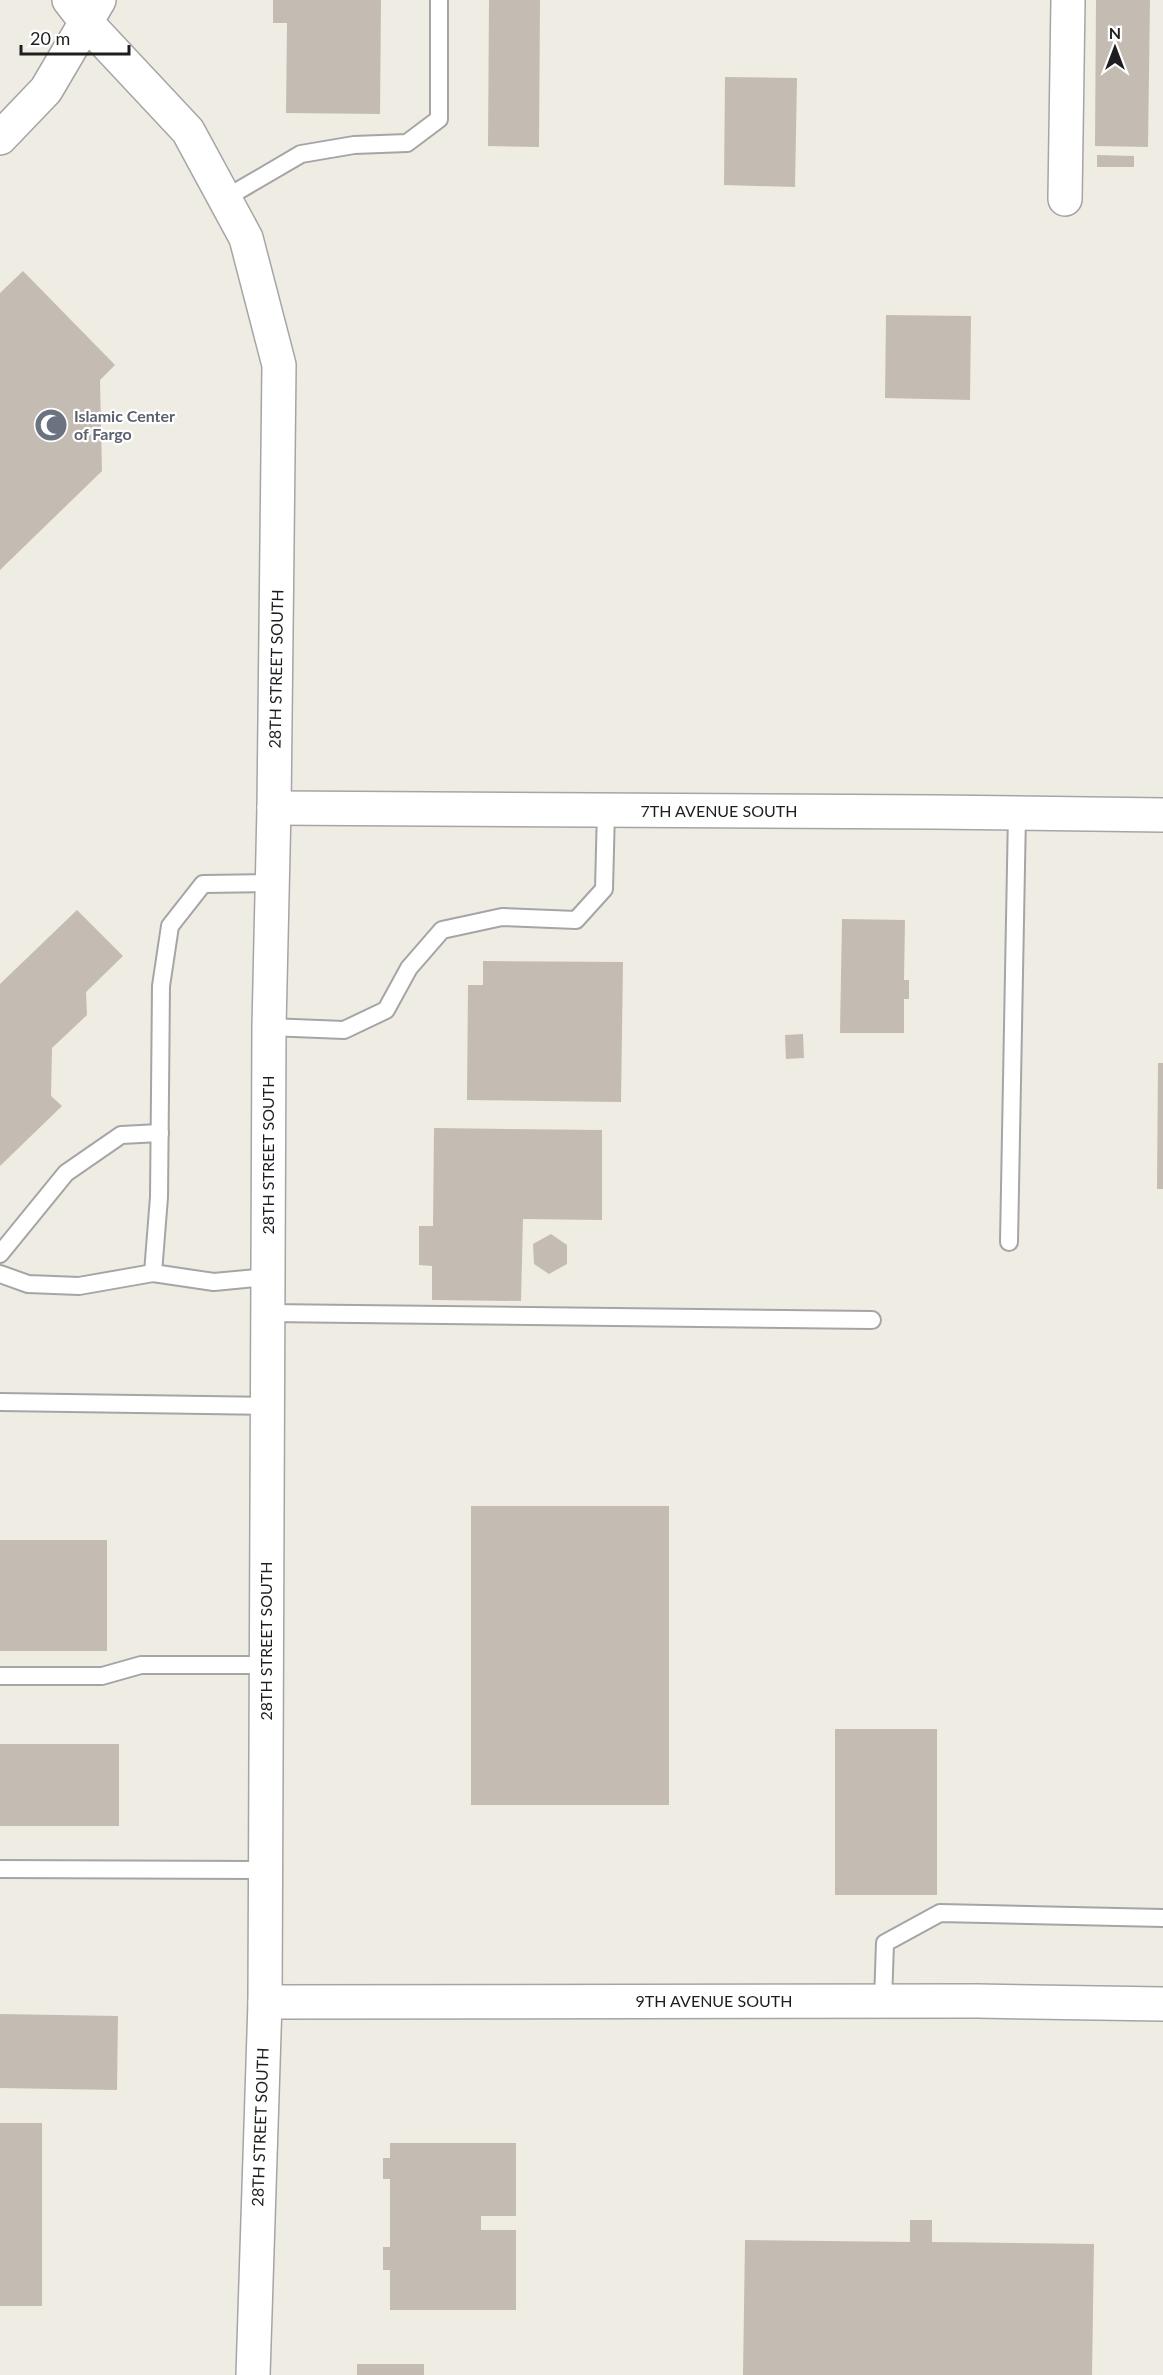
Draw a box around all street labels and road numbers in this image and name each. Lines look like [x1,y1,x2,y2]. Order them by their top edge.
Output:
street label: 28TH STREET SOUTH [265,589,286,749]
street label: 7TH AVENUE SOUTH [641,801,797,820]
street label: 28TH STREET SOUTH [258,1076,277,1234]
street label: 28TH STREET SOUTH [256,1562,275,1720]
street label: 9TH AVENUE SOUTH [636,1991,792,2010]
street label: 28TH STREET SOUTH [247,2047,272,2207]

